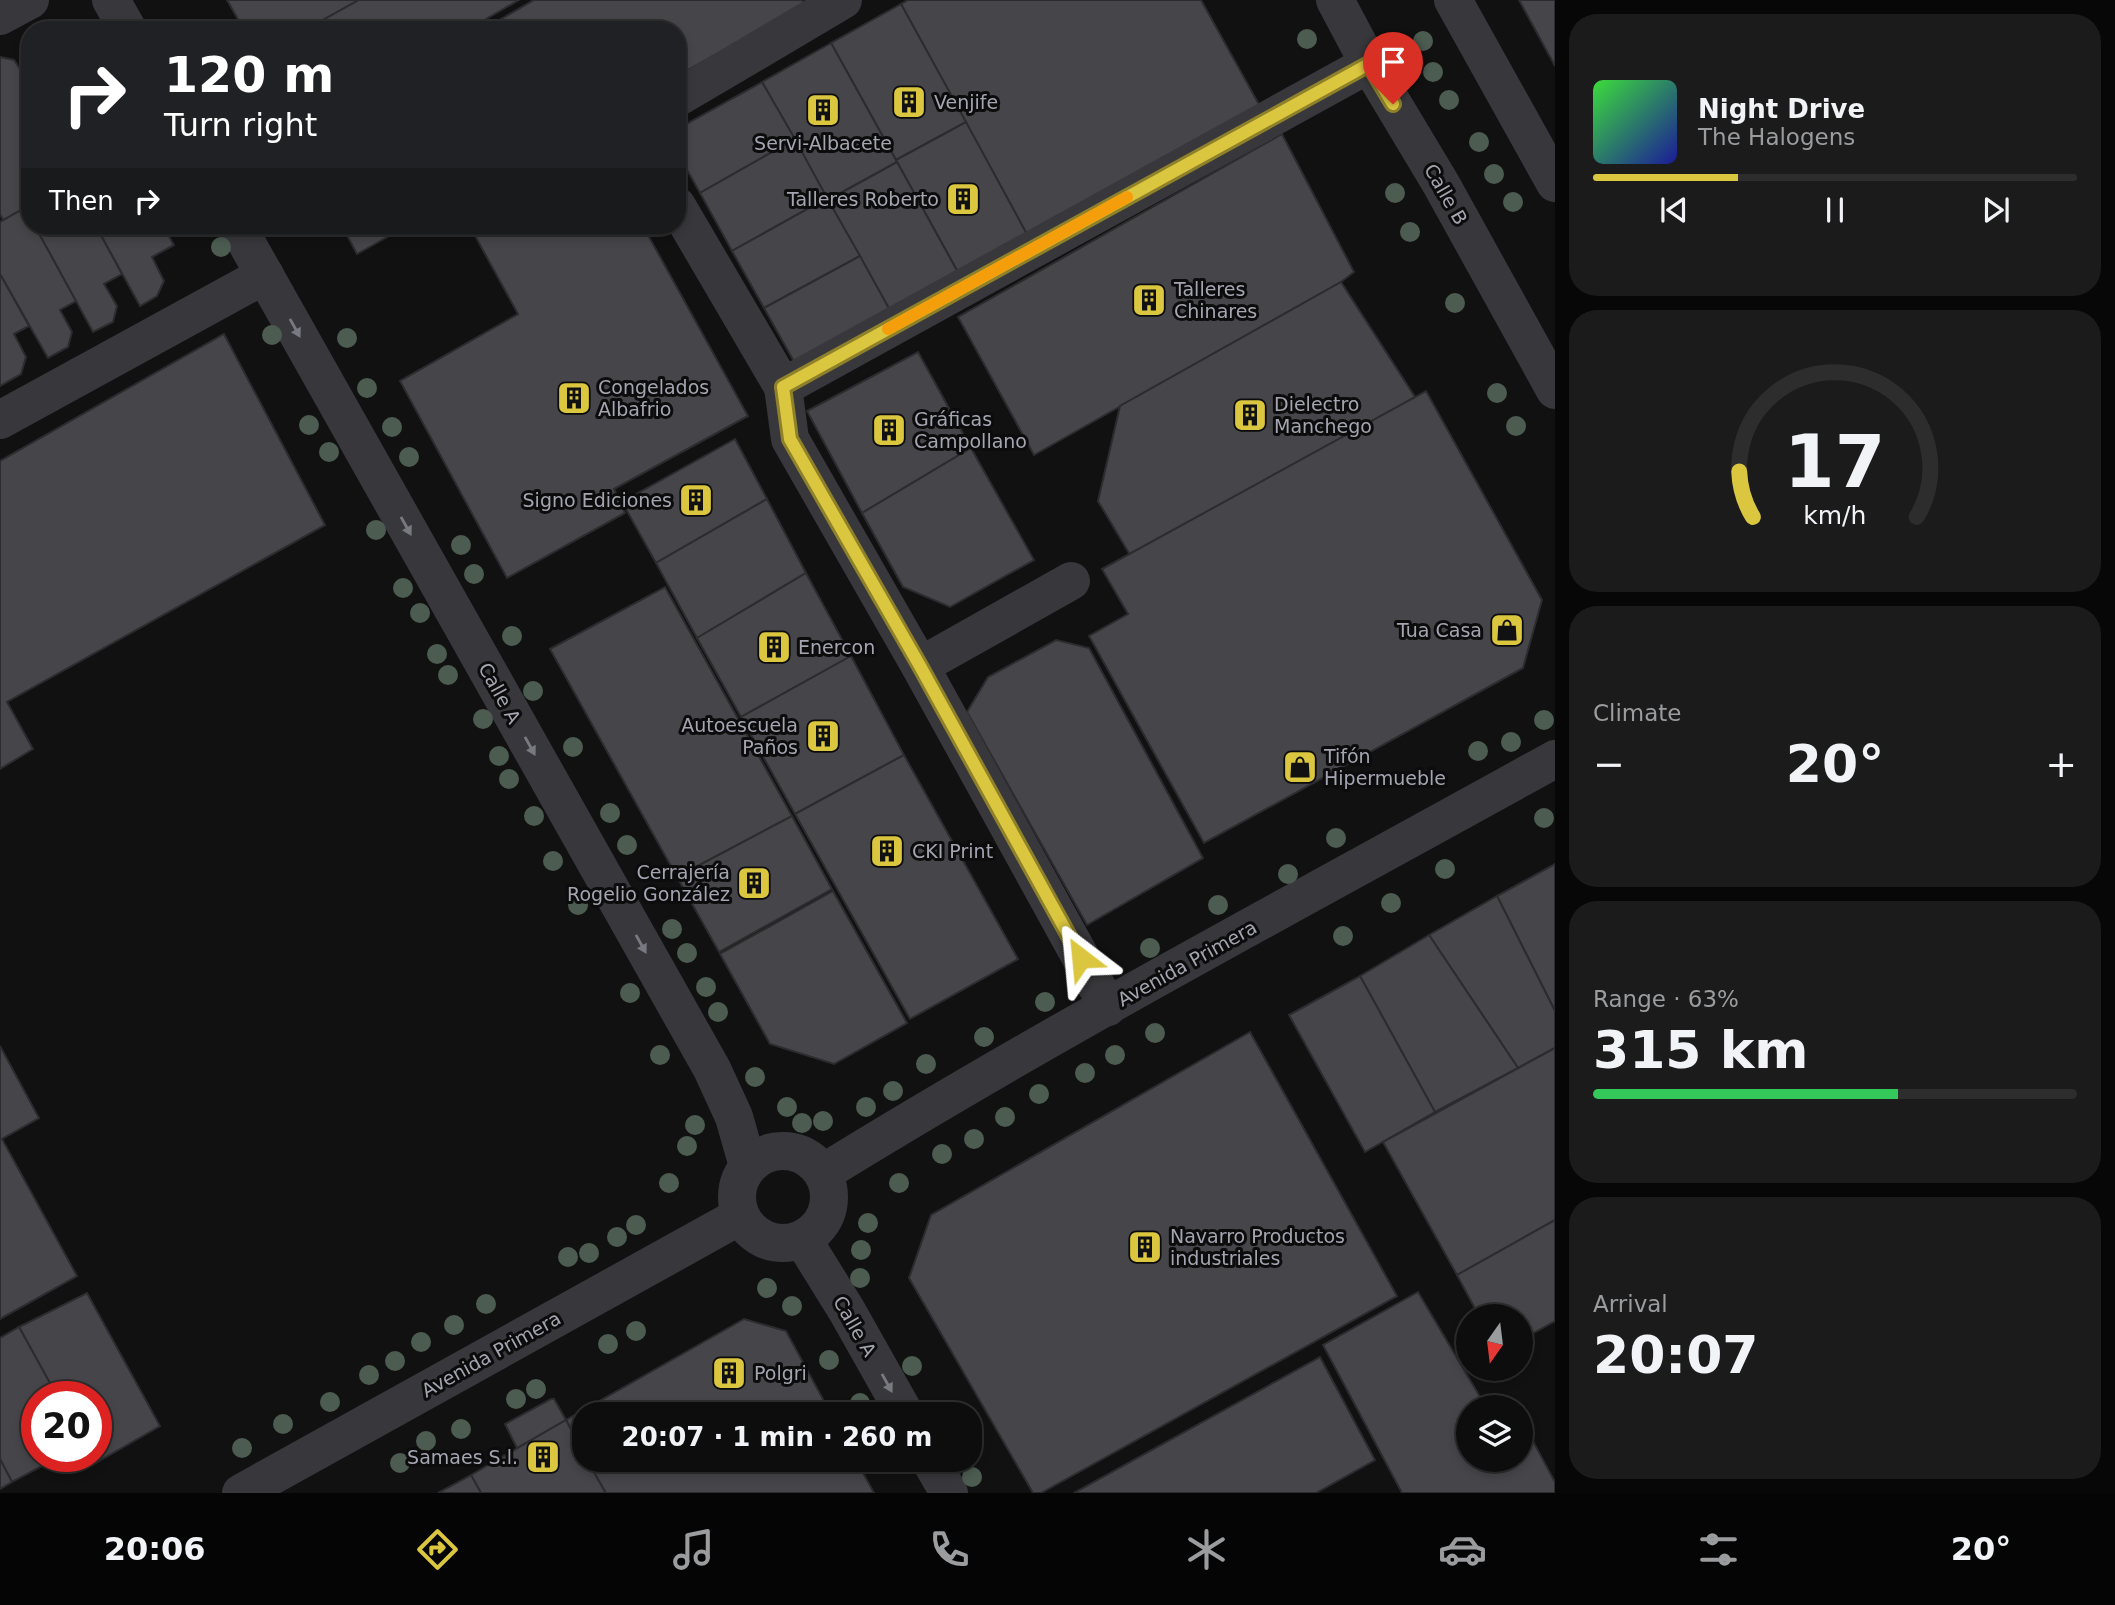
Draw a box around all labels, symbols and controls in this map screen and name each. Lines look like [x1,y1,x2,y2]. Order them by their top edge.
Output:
pin [1363,32,1423,104]
icon: arrive [1374,43,1412,81]
text: 120 m [164,47,334,104]
icon: right [49,49,140,140]
building icon: Venjife [890,83,928,121]
building icon: Servi-Albacete [804,91,842,129]
place label: Venjife [934,91,998,113]
text: Night Drive [1698,94,1865,124]
text: Turn right [164,106,317,144]
text: The Halogens [1698,124,1855,150]
place label: Servi-Albacete [754,132,892,154]
street label: Calle B [1420,160,1472,228]
building icon: Talleres Roberto [944,180,982,218]
icon: right [128,182,166,220]
text: Then [49,186,114,216]
place label: Talleres Roberto [786,188,939,210]
icon: previous [1655,191,1693,229]
icon: pause [1816,191,1854,229]
icon: next [1977,191,2015,229]
place label: Talleres Chinares [1173,278,1257,322]
building icon: Talleres Chinares [1130,281,1168,319]
one-way arrow [289,318,301,338]
place label: Congelados Albafrio [598,376,709,420]
building icon: Congelados Albafrio [555,379,593,417]
place label: Dielectro Manchego [1274,393,1372,437]
building icon: Dielectro Manchego [1231,396,1269,434]
place label: Gráficas Campollano [914,408,1027,452]
building icon: Gráficas Campollano [870,411,908,449]
text: 17 [1784,419,1886,504]
building icon: Signo Ediciones [677,481,715,519]
place label: Signo Ediciones [523,489,672,511]
text: km/h [1803,500,1867,529]
one-way arrow [400,517,412,536]
shop icon: Tua Casa [1488,611,1526,649]
place label: Tua Casa [1396,619,1482,641]
building icon: Enercon [755,628,793,666]
place label: Enercon [798,636,875,658]
street label: Calle A [474,659,526,727]
text: Climate [1593,700,1682,726]
place label: Autoescuela Paños [681,714,798,758]
building icon: Autoescuela Paños [804,717,842,755]
text: 20° [1786,734,1884,794]
one-way arrow [524,736,536,756]
text: − [1593,742,1625,786]
text: + [2045,742,2077,786]
place label: Tifón Hipermueble [1323,745,1446,789]
shop icon: Tifón Hipermueble [1281,748,1319,786]
building icon: CKI Print [868,832,906,870]
place label: CKI Print [912,840,993,862]
place label: Cerrajería Rogelio González [567,861,730,905]
building icon: Cerrajería Rogelio González [735,864,773,902]
street label: Avenida Primera [1114,916,1260,1010]
position arrow [1044,921,1118,995]
one-way arrow [635,934,647,954]
text: Range · 63% [1593,986,1739,1012]
text: 315 km [1593,1020,1808,1080]
place label: Navarro Productos industriales [1170,1225,1345,1269]
building icon: Navarro Productos industriales [1126,1228,1164,1266]
text: Arrival [1593,1291,1668,1317]
street label: Calle A [829,1292,881,1360]
north arrow [1456,1304,1533,1381]
map controls [1456,1304,1533,1472]
street label: Avenida Primera [418,1307,564,1401]
text: 20:07 [1593,1325,1759,1385]
building icon: Polgri [710,1354,748,1392]
place label: Polgri [754,1362,807,1384]
one-way arrow [881,1373,893,1392]
speed limit sign: 20 [21,1381,112,1472]
button: layers [1456,1395,1533,1472]
text: 20:07 · 1 min · 260 m [622,1422,932,1452]
building icon: Samaes S.l. [524,1438,562,1476]
place label: Samaes S.l. [407,1446,518,1468]
icon: directions [413,1525,462,1574]
icon: music [669,1525,718,1574]
icon: phone [925,1525,974,1574]
icon: climate [1182,1525,1231,1574]
icon: car [1438,1525,1487,1574]
icon: filters [1694,1525,1743,1574]
text: 20:06 [104,1530,206,1568]
text: 20° [1951,1530,2011,1568]

